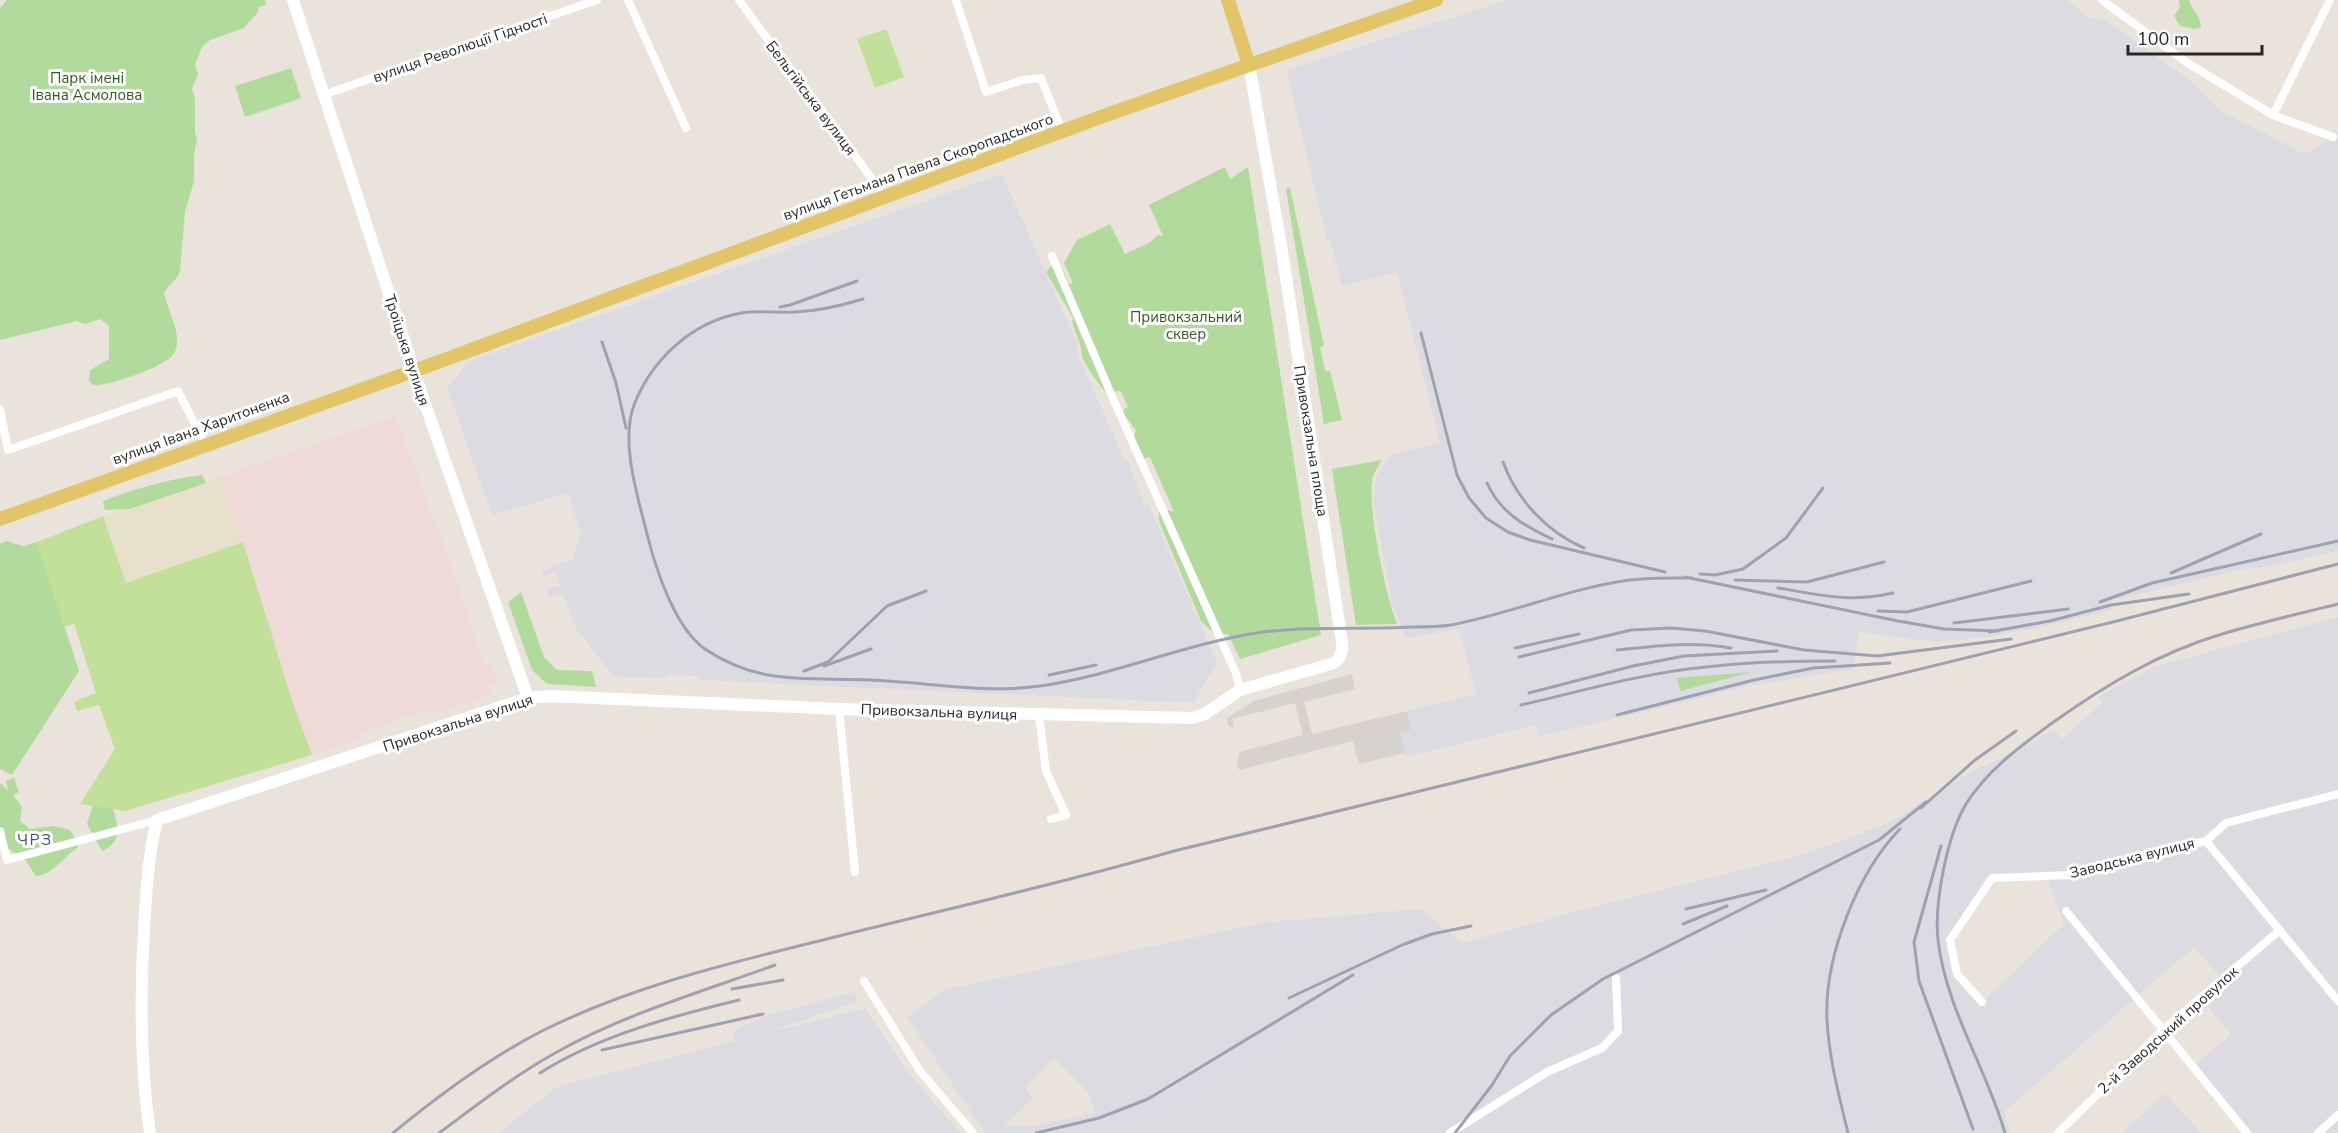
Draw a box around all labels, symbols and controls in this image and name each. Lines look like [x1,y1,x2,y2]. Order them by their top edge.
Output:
street label: вулиця Революції Гідності [370,9,550,87]
scale bar [2128,18,2262,56]
text: 100 m [2137,27,2189,51]
street label: Бельгійська вулиця [761,37,861,159]
park label: Парк імені Івана Асмолова [32,68,142,105]
street label: вулиця Гетьмана Павла Скоропадського [780,109,1056,225]
street label: Троїцька вулиця [380,292,434,408]
park label: Привокзальний сквер [1130,307,1242,344]
street label: Привокзальна площа [1289,364,1333,518]
street label: вулиця Івана Харитоненка [110,387,292,469]
street label: Привокзальна вулиця [380,689,536,757]
street label: Привокзальна вулиця [860,699,1018,725]
district label: ЧРЗ [17,829,53,851]
street label: Заводська вулиця [2067,833,2197,883]
street label: 2-й Заводський провулок [2094,961,2243,1098]

